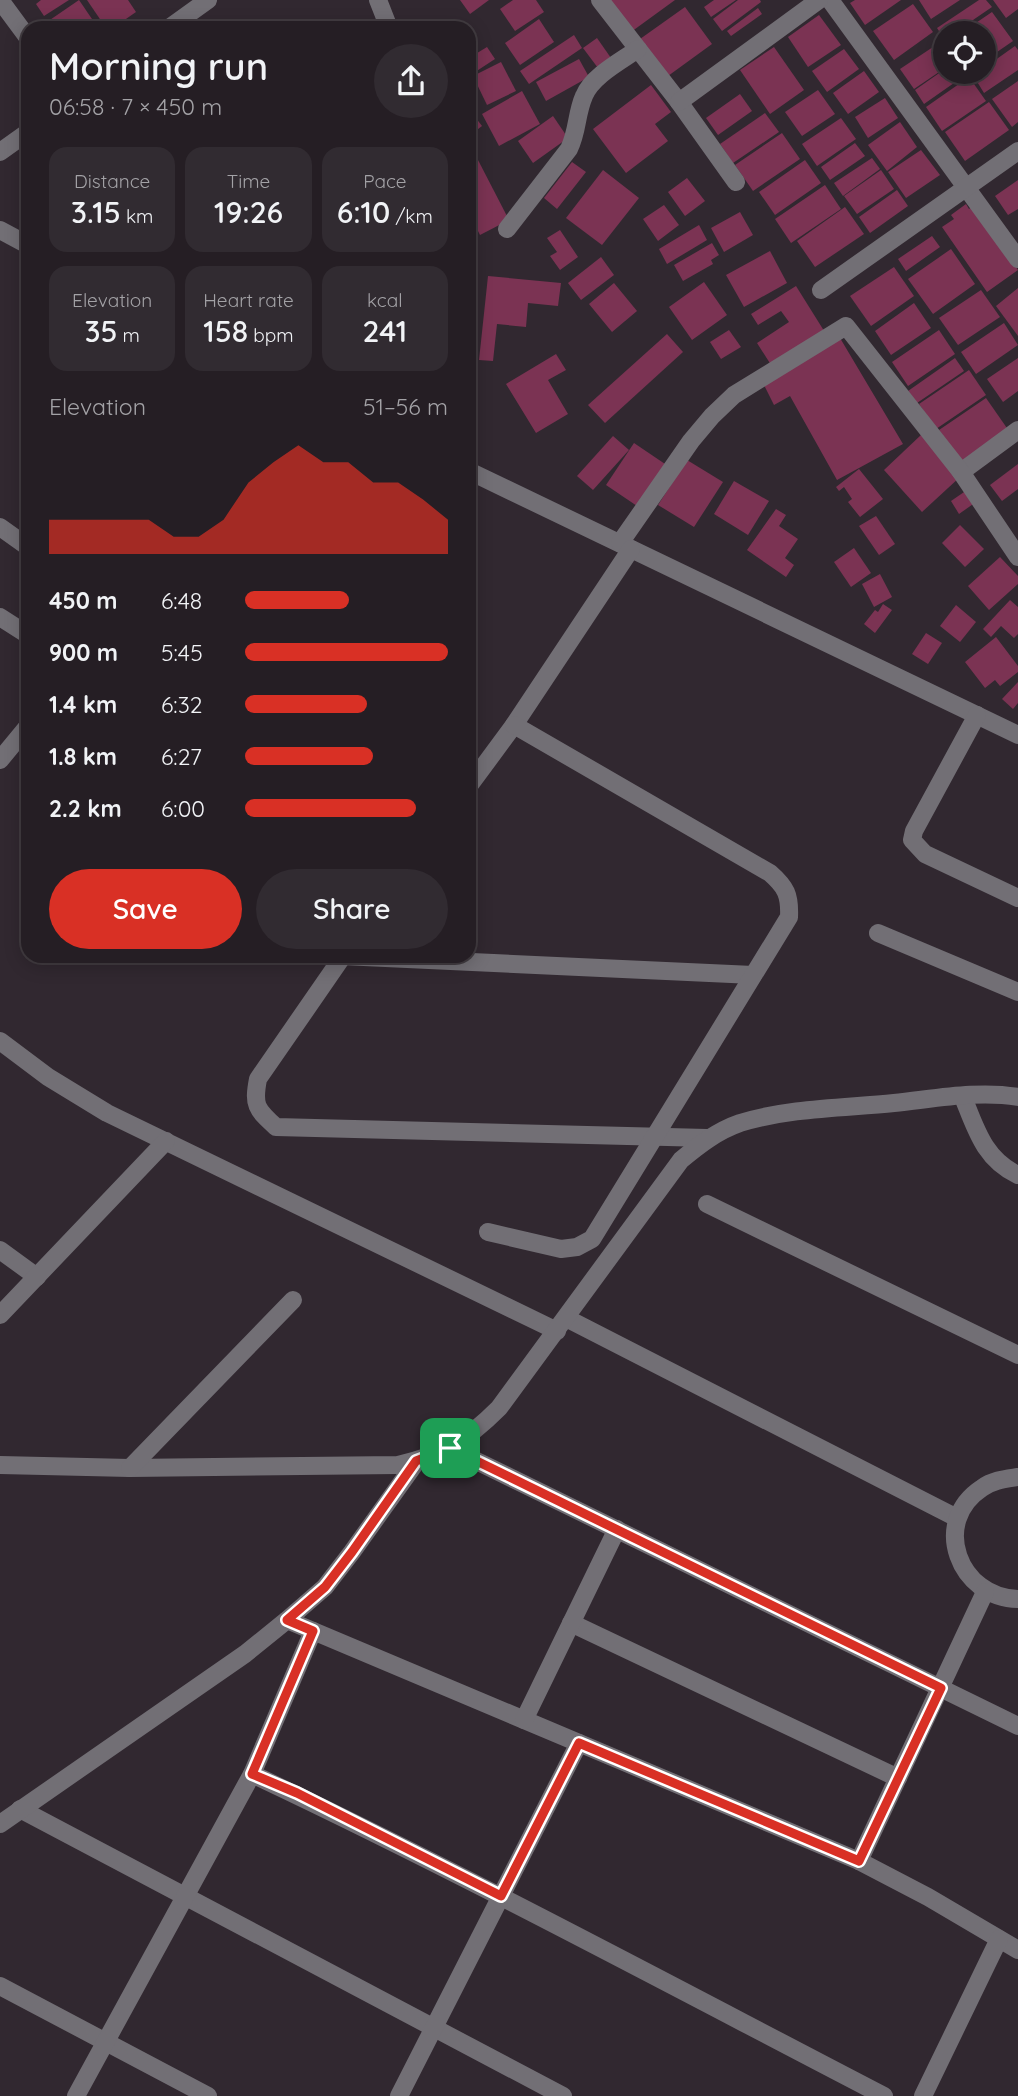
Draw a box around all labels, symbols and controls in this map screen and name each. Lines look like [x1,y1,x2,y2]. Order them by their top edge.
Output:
map controls [933,21,996,84]
button: locate [933,21,996,84]
text: Morning run [49,42,268,90]
button: share [374,44,448,118]
text: 06:58 · 7 × 450 m [49,92,222,121]
text: Distance [74,169,150,193]
text: Time [227,169,270,193]
text: Pace [363,169,406,193]
text: 3.15 [71,193,121,231]
text: 19:26 [214,193,283,231]
text: 6:10 [337,193,390,231]
text: km [121,204,153,228]
text: /km [390,204,433,228]
text: Elevation [72,288,152,312]
text: Heart rate [203,288,294,312]
text: kcal [367,288,403,312]
text: 35 [84,312,117,350]
text: 158 [203,312,248,350]
text: 241 [363,312,407,350]
text: m [117,323,140,347]
text: bpm [248,323,294,347]
text: Elevation [49,392,146,421]
text: 51–56 m [363,392,448,421]
text: 450 m [49,586,118,615]
text: 6:48 [161,586,202,615]
text: 900 m [49,638,118,667]
text: 5:45 [161,638,203,667]
text: 1.4 km [49,690,117,719]
text: 6:32 [161,690,202,719]
text: 1.8 km [49,742,117,771]
text: 6:27 [161,742,202,771]
text: 2.2 km [49,794,122,823]
text: 6:00 [161,794,205,823]
button: Save [49,869,242,949]
button: Share [256,869,448,949]
pin [420,1418,480,1478]
icon: arrive [431,1429,469,1467]

